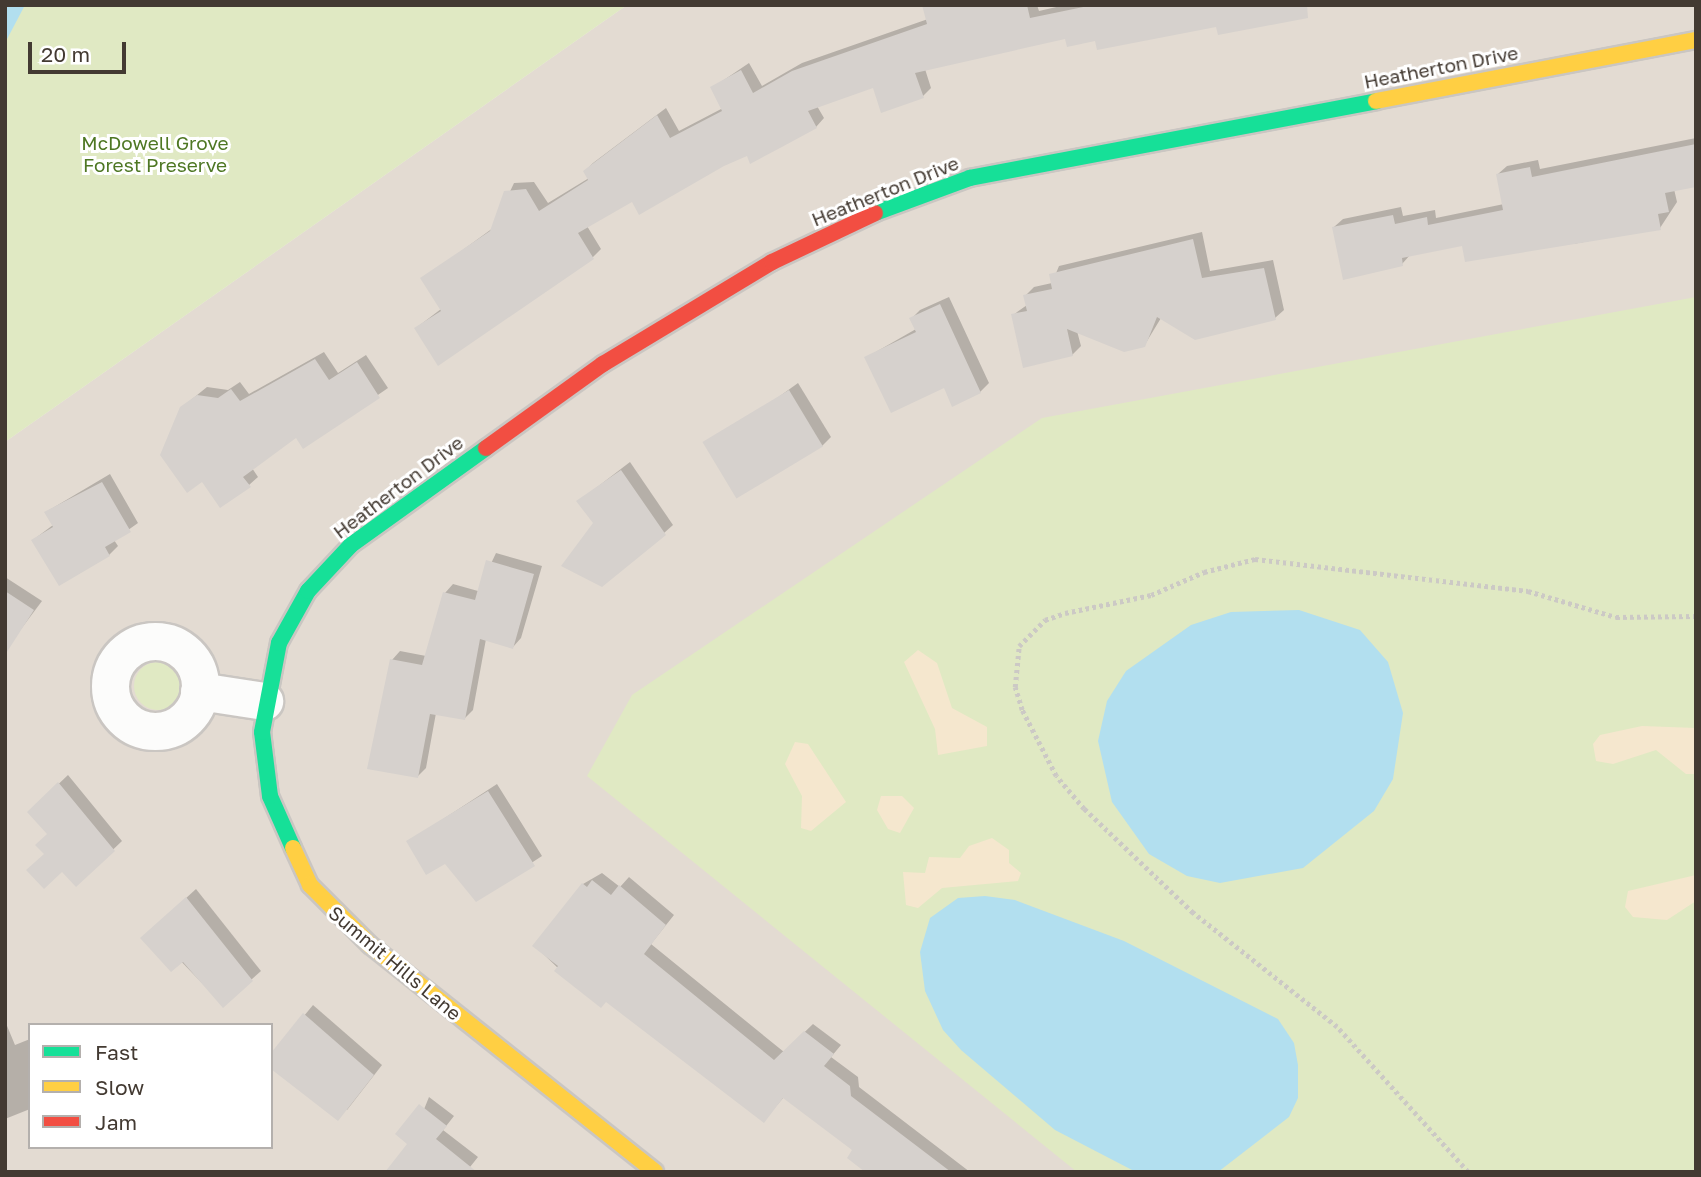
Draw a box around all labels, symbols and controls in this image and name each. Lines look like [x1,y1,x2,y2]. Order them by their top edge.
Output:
scale bar [32,28,130,72]
text: 20 m [41,41,90,67]
street label: Heatherton Drive [1362,41,1520,93]
park label: McDowell Grove Forest Preserve [81,132,229,176]
street label: Heatherton Drive [808,151,962,231]
street label: Heatherton Drive [329,431,467,543]
street label: Summit Hills Lane [324,901,466,1025]
legend [28,1023,273,1149]
text: Fast [95,1039,138,1065]
text: Slow [95,1074,144,1100]
text: Jam [95,1109,137,1135]

